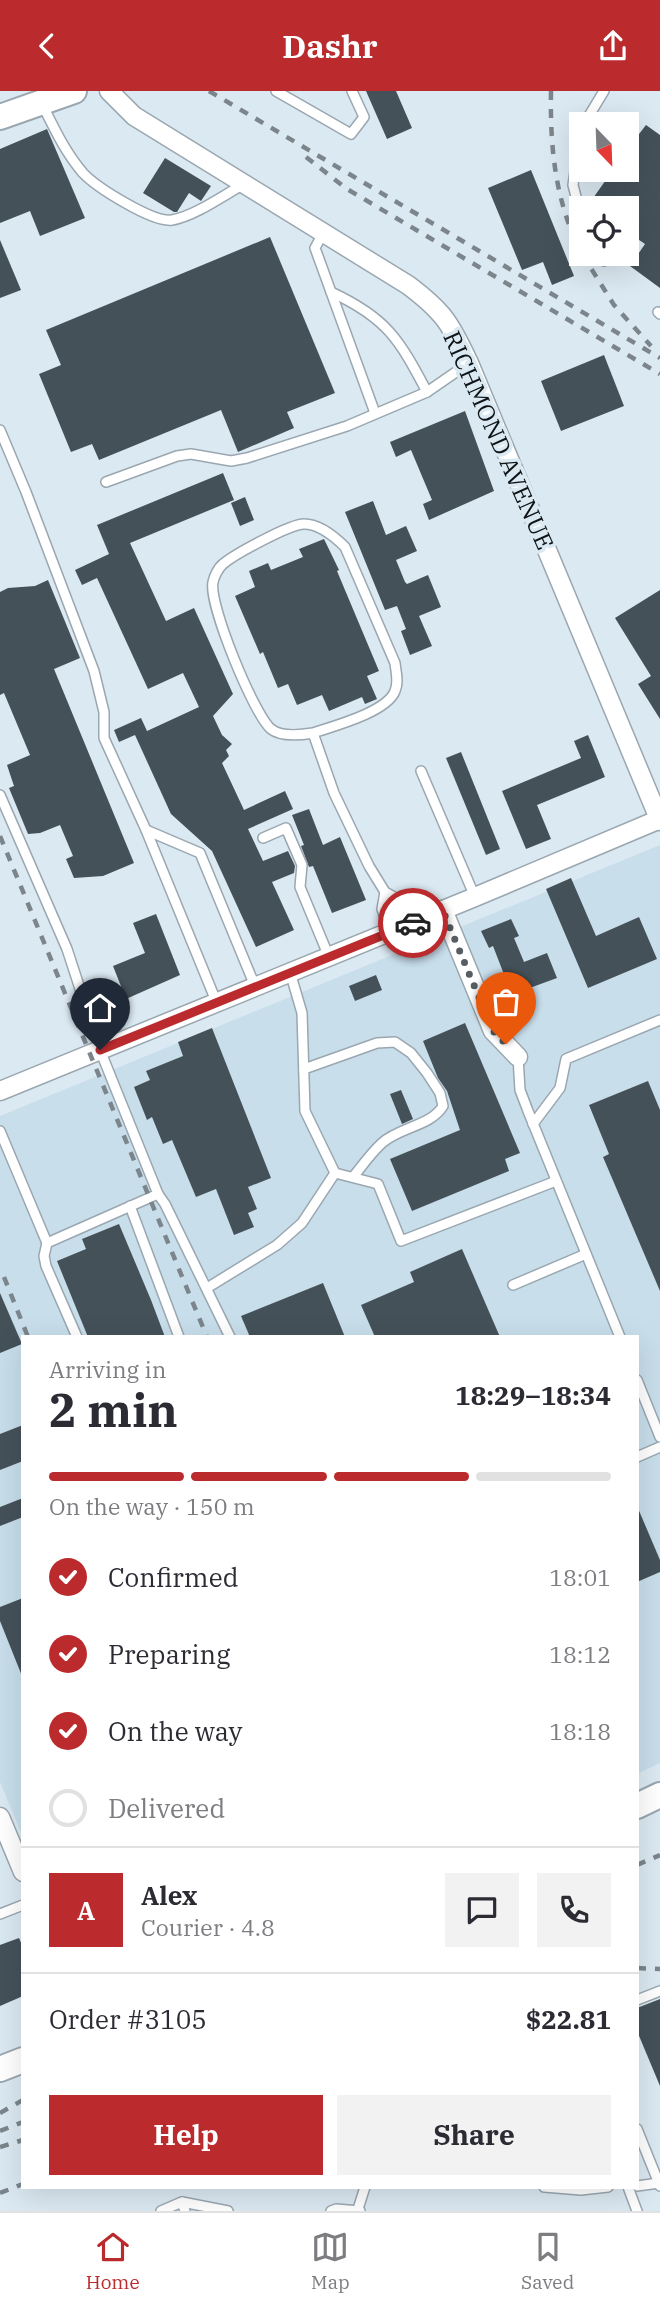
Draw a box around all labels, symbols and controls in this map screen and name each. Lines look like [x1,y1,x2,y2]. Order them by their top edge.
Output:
text: Dashr [282,25,378,67]
icon: back [28,27,66,65]
icon: share [594,27,632,65]
north arrow [569,112,639,182]
map controls [569,112,639,266]
button: locate [569,196,639,266]
street label: RICHMOND AVENUE [436,325,562,555]
courier [378,888,448,958]
icon: car [394,904,432,942]
pin [476,972,536,1044]
pin [70,978,130,1050]
icon: bag [487,983,525,1021]
icon: home [81,989,119,1027]
text: Arriving in [49,1354,166,1384]
text: 18:29–18:34 [455,1378,611,1412]
text: 2 min [49,1380,178,1440]
text: On the way · 150 m [49,1491,255,1521]
icon: check [49,1558,87,1596]
text: Confirmed [108,1560,239,1594]
text: 18:01 [549,1562,611,1592]
icon: check [49,1635,87,1673]
text: Preparing [108,1637,230,1671]
text: 18:12 [549,1639,611,1669]
icon: check [49,1712,87,1750]
text: On the way [108,1714,242,1748]
text: 18:18 [549,1716,611,1746]
text: Delivered [108,1791,225,1825]
button: chat [445,1873,519,1947]
button: phone [537,1873,611,1947]
text: Alex [141,1878,197,1912]
text: A [77,1893,95,1927]
text: Courier · 4.8 [141,1912,275,1942]
text: Order #3105 [49,2002,207,2036]
text: $22.81 [526,2002,611,2036]
button: Help [49,2095,323,2175]
button: Share [337,2095,611,2175]
tab: Home [86,2228,140,2294]
tab: Map [311,2228,350,2294]
tab: Saved [521,2228,574,2294]

